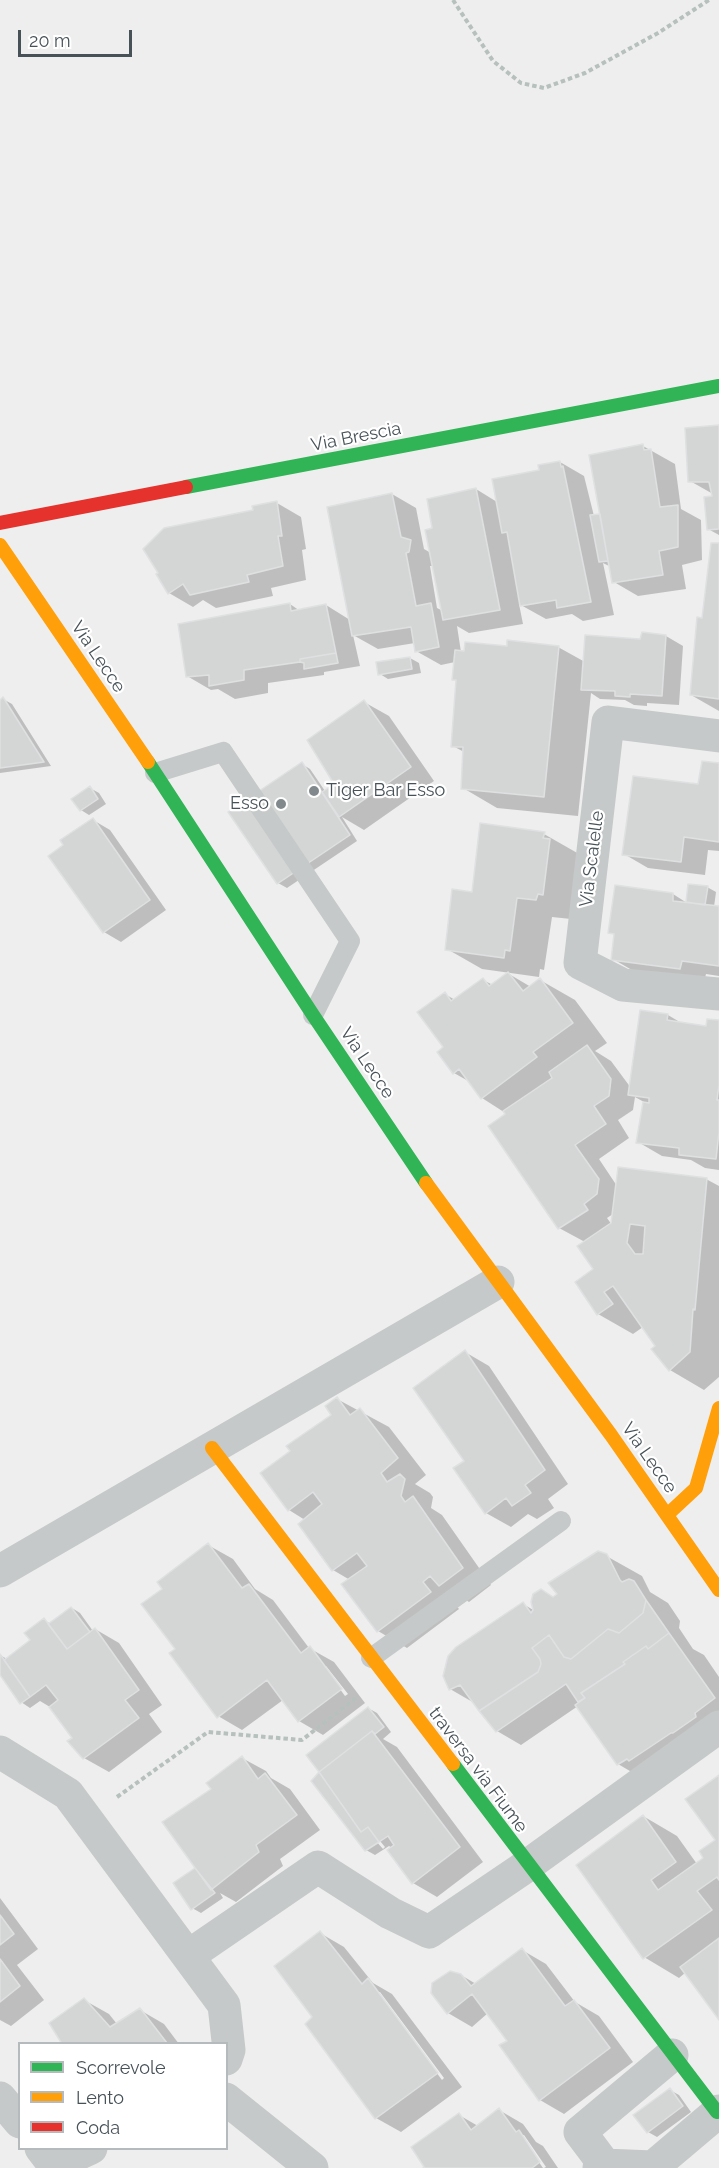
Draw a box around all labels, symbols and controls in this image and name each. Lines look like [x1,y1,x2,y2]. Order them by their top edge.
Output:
scale bar [21,18,135,56]
text: 20 m [29,30,71,51]
street label: Via Brescia [309,418,403,456]
street label: Via Lecce [66,617,130,697]
place label: Tiger Bar Esso [326,780,445,802]
marker: Tiger Bar Esso [307,784,321,798]
place label: Esso [230,793,269,815]
marker: Esso [274,797,288,811]
street label: Via Scalelle [575,810,609,908]
street label: Via Lecce [335,1023,399,1103]
street label: Via Lecce [617,1418,681,1498]
street label: traversa via Fiume [424,1703,532,1837]
legend [18,2042,228,2150]
text: Scorrevole [76,2057,166,2078]
text: Lento [76,2087,124,2108]
text: Coda [76,2117,120,2138]

